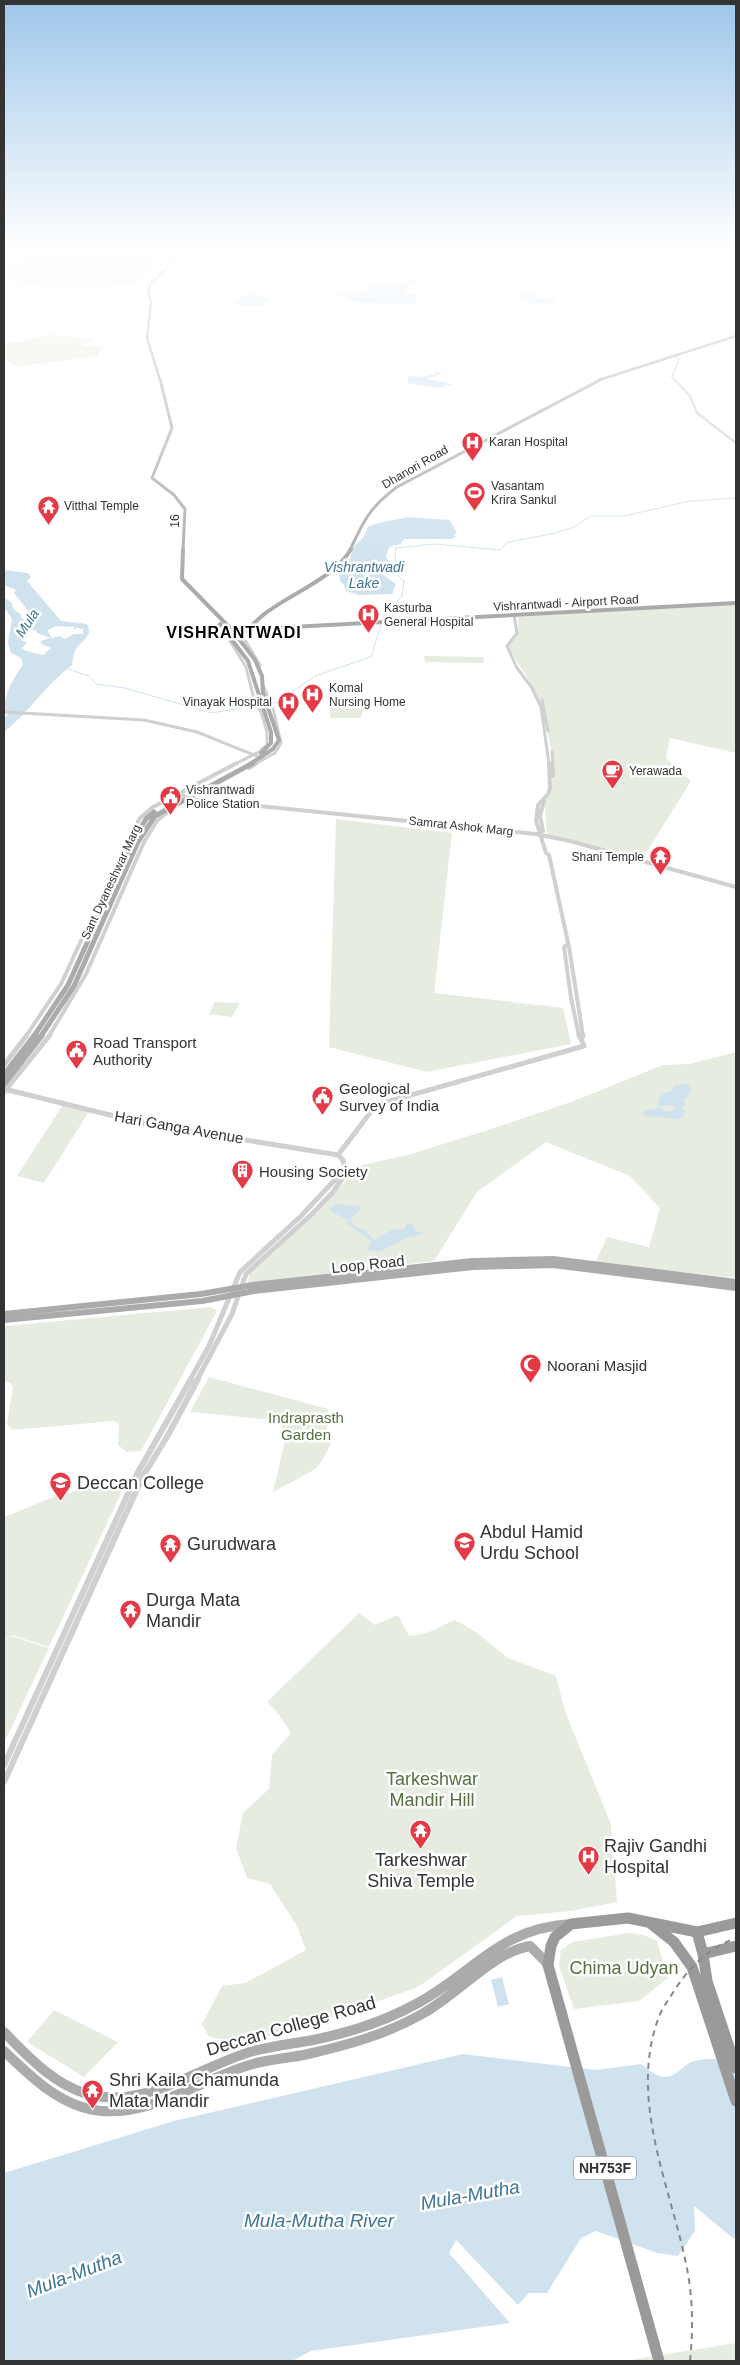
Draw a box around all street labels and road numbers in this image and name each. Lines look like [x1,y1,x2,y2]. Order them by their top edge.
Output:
street label: Dhanori Road [379,442,451,492]
street label: 16 [168,514,182,528]
street label: Vishrantwadi - Airport Road [493,592,639,614]
street label: Samrat Ashok Marg [408,814,514,838]
street label: Sant Dyaneshwar Marg [78,822,144,942]
street label: Hari Ganga Avenue [113,1107,245,1147]
street label: Loop Road [331,1252,405,1276]
street label: Deccan College Road [204,1992,378,2060]
road number: NH753F [574,2156,636,2180]

